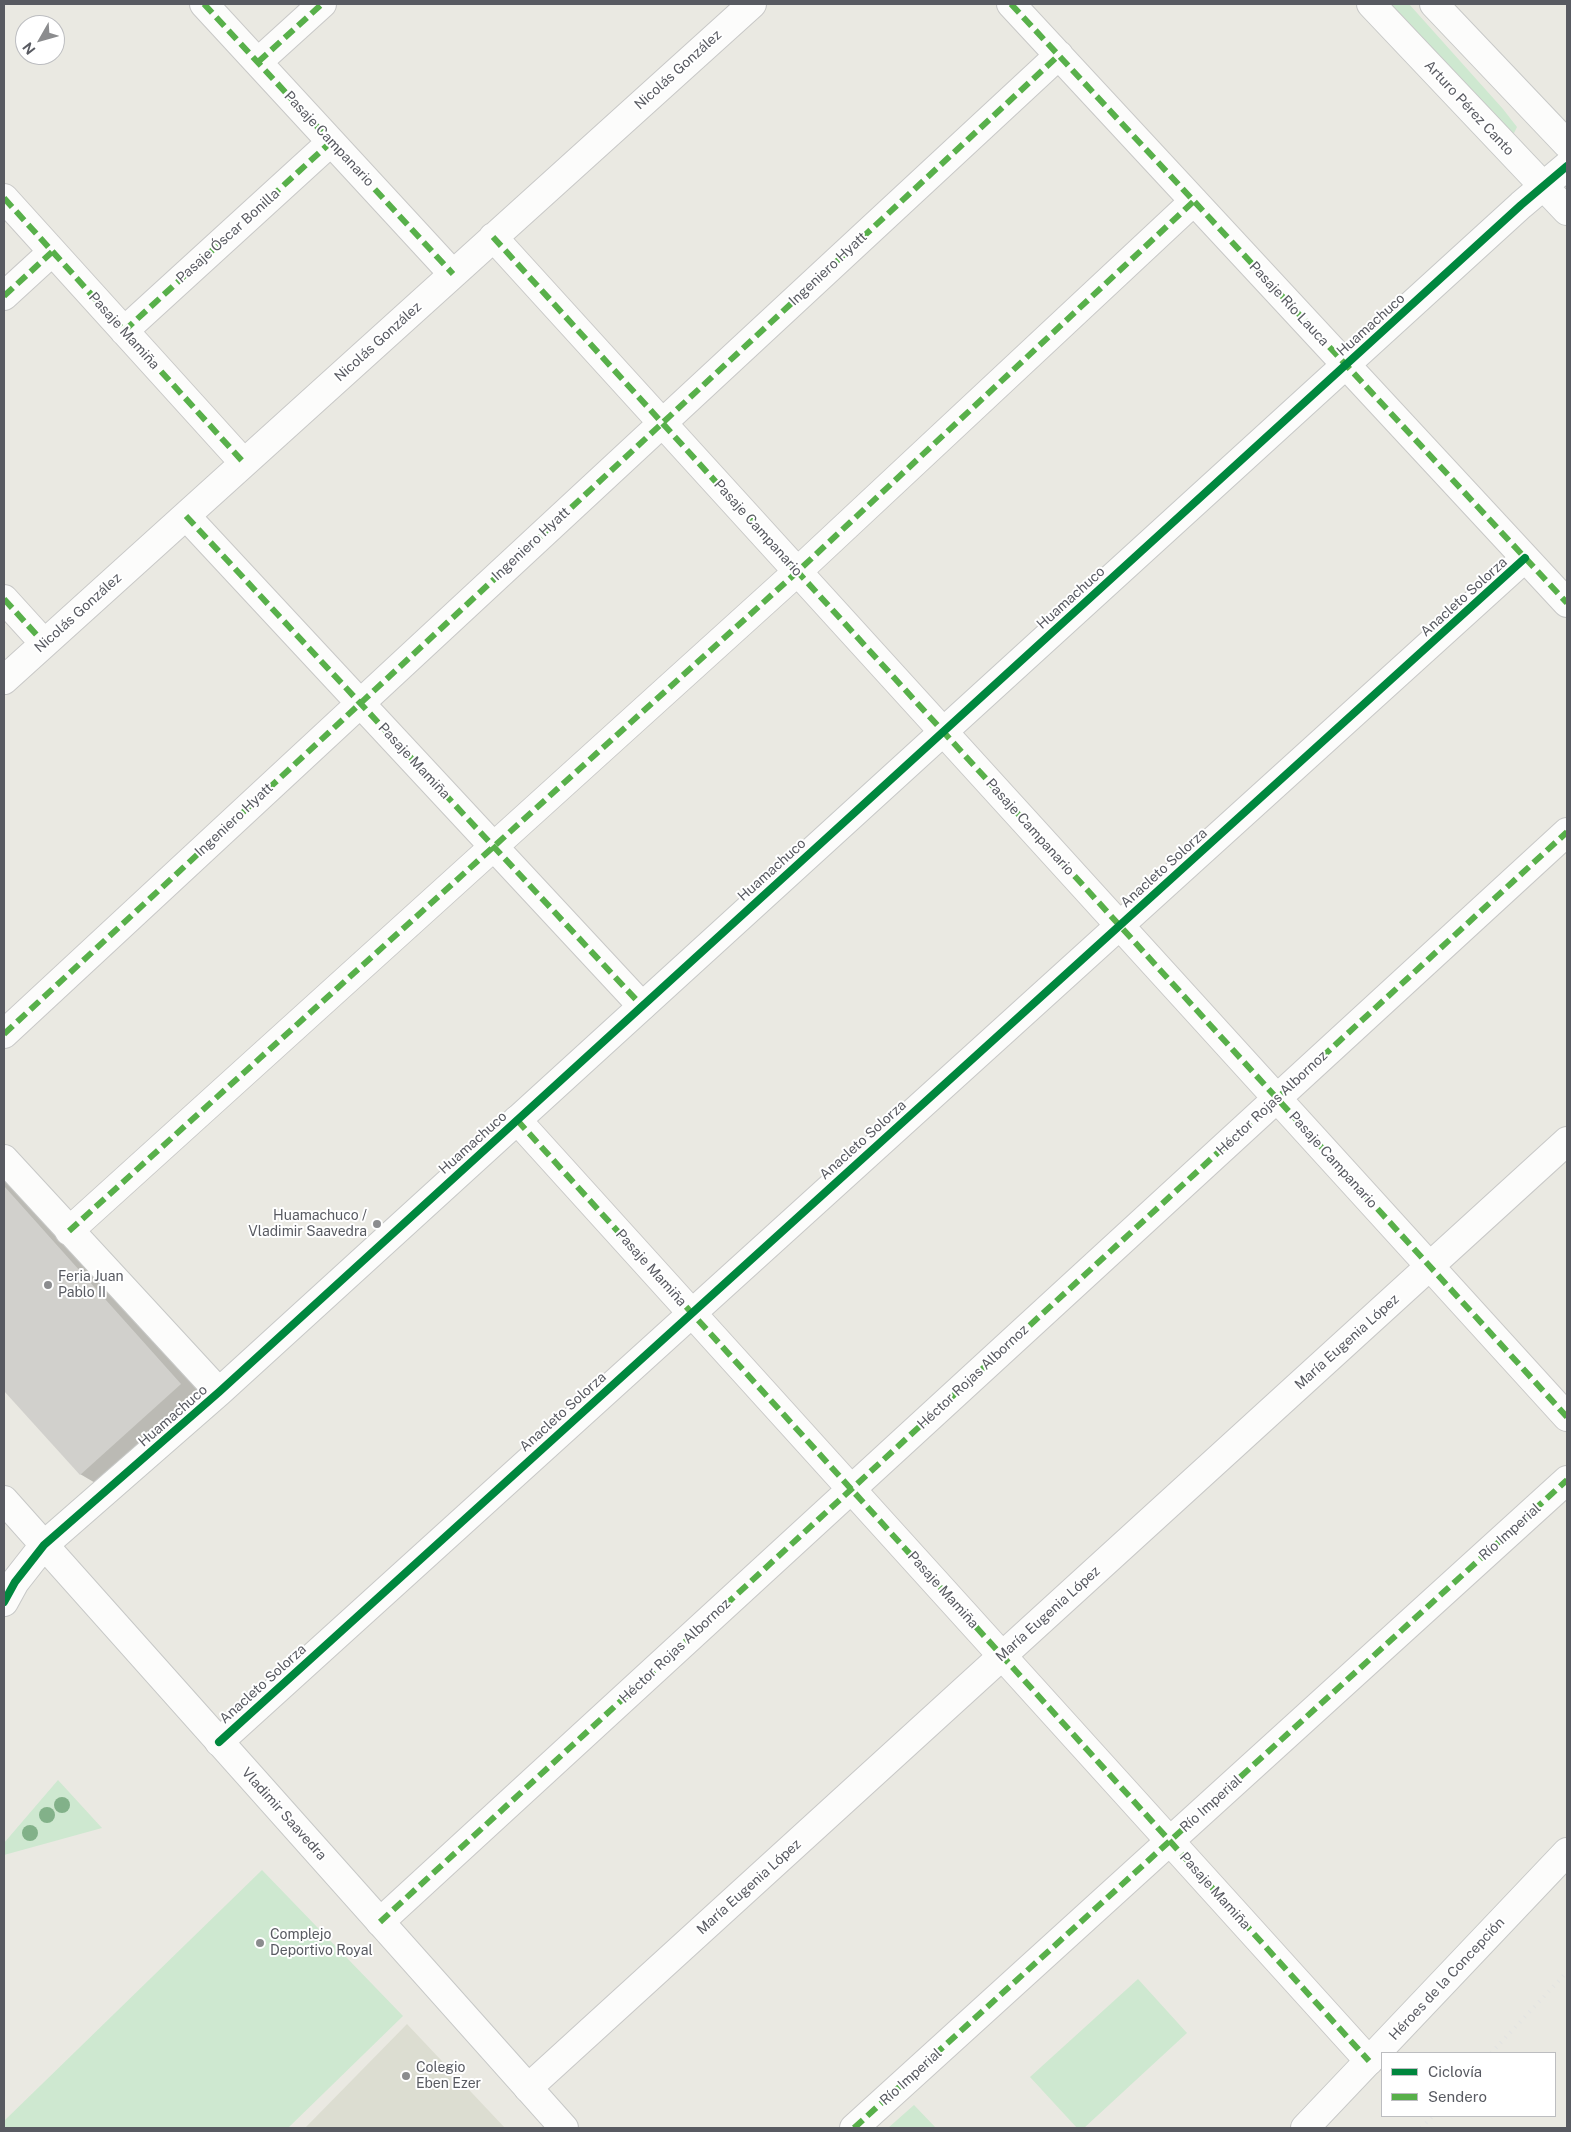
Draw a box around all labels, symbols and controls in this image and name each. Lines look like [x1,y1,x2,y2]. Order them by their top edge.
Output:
north arrow [15,15,65,65]
street label: Nicolás González [631,27,725,113]
text: N [19,39,39,58]
street label: Arturo Pérez Canto [1421,57,1517,159]
street label: Pasaje Campanario [280,88,378,190]
street label: Pasaje Óscar Bonilla [173,185,283,287]
street label: Ingeniero Hyatt [786,229,870,309]
street label: Pasaje Río Lauca [1246,258,1332,350]
street label: Pasaje Mamiña [85,289,163,373]
street label: Huamachuco [1334,290,1408,360]
street label: Nicolás González [331,299,425,385]
street label: Pasaje Campanario [710,476,806,580]
street label: Ingeniero Hyatt [489,504,573,584]
street label: Anacleto Solorza [1417,554,1511,640]
street label: Huamachuco [1034,563,1108,633]
street label: Nicolás González [31,570,125,656]
street label: Pasaje Mamiña [374,719,454,803]
street label: Pasaje Campanario [982,775,1078,879]
street label: Ingeniero Hyatt [192,780,276,860]
street label: Anacleto Solorza [1117,825,1211,911]
street label: Huamachuco [735,835,809,905]
street label: Héctor Rojas Albornoz [1213,1047,1331,1159]
street label: Anacleto Solorza [816,1097,910,1183]
street label: Huamachuco [436,1108,510,1178]
street label: Pasaje Campanario [1285,1108,1381,1212]
place label: Huamachuco / Vladimir Saavedra [248,1208,367,1240]
marker: Huamachuco / Vladimir Saavedra [371,1218,383,1230]
street label: Pasaje Mamiña [612,1226,690,1310]
place label: Feria Juan Pablo II [58,1269,124,1302]
marker: Feria Juan Pablo II [42,1279,54,1291]
street label: María Eugenia López [1291,1291,1403,1393]
street label: Héctor Rojas Albornoz [914,1321,1032,1433]
street label: Anacleto Solorza [516,1369,610,1455]
street label: Huamachuco [135,1382,211,1450]
street label: Río Imperial [1476,1500,1544,1564]
street label: Pasaje Mamiña [904,1548,982,1632]
street label: María Eugenia López [992,1563,1104,1665]
street label: Héctor Rojas Albornoz [616,1595,734,1707]
street label: Anacleto Solorza [216,1641,310,1727]
street label: Vladimir Saavedra [238,1764,330,1864]
street label: Río Imperial [1177,1772,1245,1836]
street label: María Eugenia López [693,1836,805,1938]
street label: Pasaje Mamiña [1176,1849,1254,1933]
street label: Héroes de la Concepción [1386,1914,1508,2044]
place label: Complejo Deportivo Royal [270,1927,373,1960]
marker: Complejo Deportivo Royal [254,1937,266,1949]
street label: Río Imperial [877,2045,945,2109]
legend [1381,2052,1556,2117]
place label: Colegio Eben Ezer [416,2060,481,2092]
text: Ciclovía [1428,2063,1482,2080]
marker: Colegio Eben Ezer [400,2070,412,2082]
text: Sendero [1428,2088,1487,2105]

